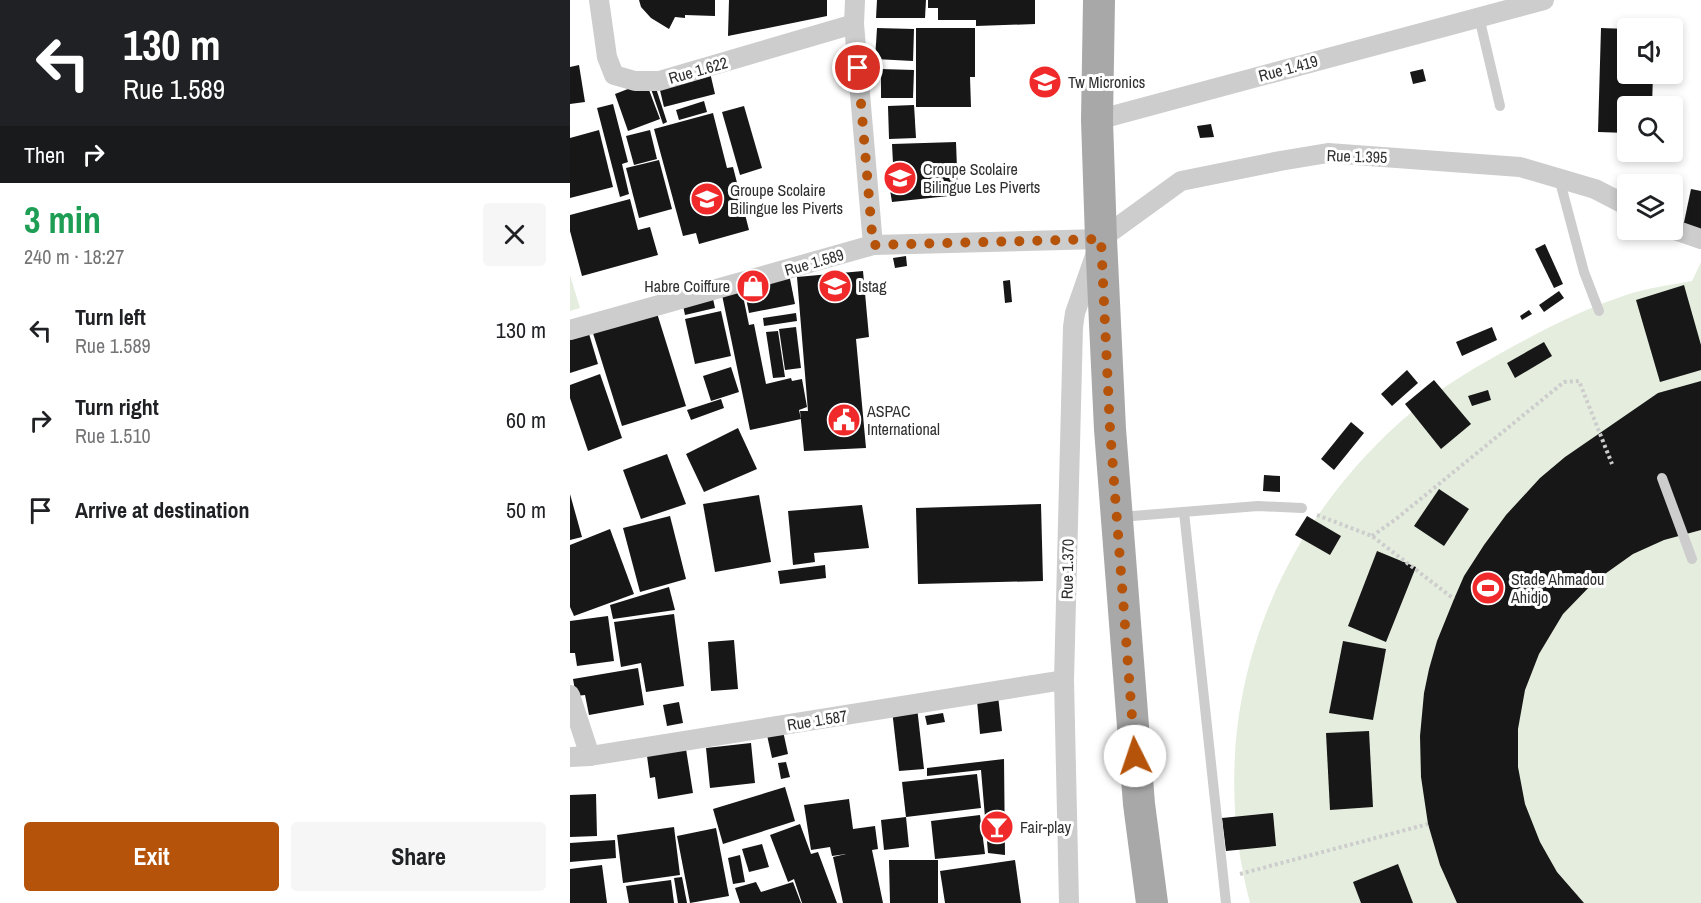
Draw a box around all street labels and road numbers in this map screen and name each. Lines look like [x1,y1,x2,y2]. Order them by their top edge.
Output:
street label: Rue 1.419 [1256,50,1320,86]
street label: Rue 1.622 [666,51,730,89]
street label: Rue 1.395 [1326,144,1388,168]
street label: Rue 1.589 [782,243,846,281]
street label: Rue 1.370 [1055,539,1079,599]
street label: Rue 1.587 [785,704,849,736]

